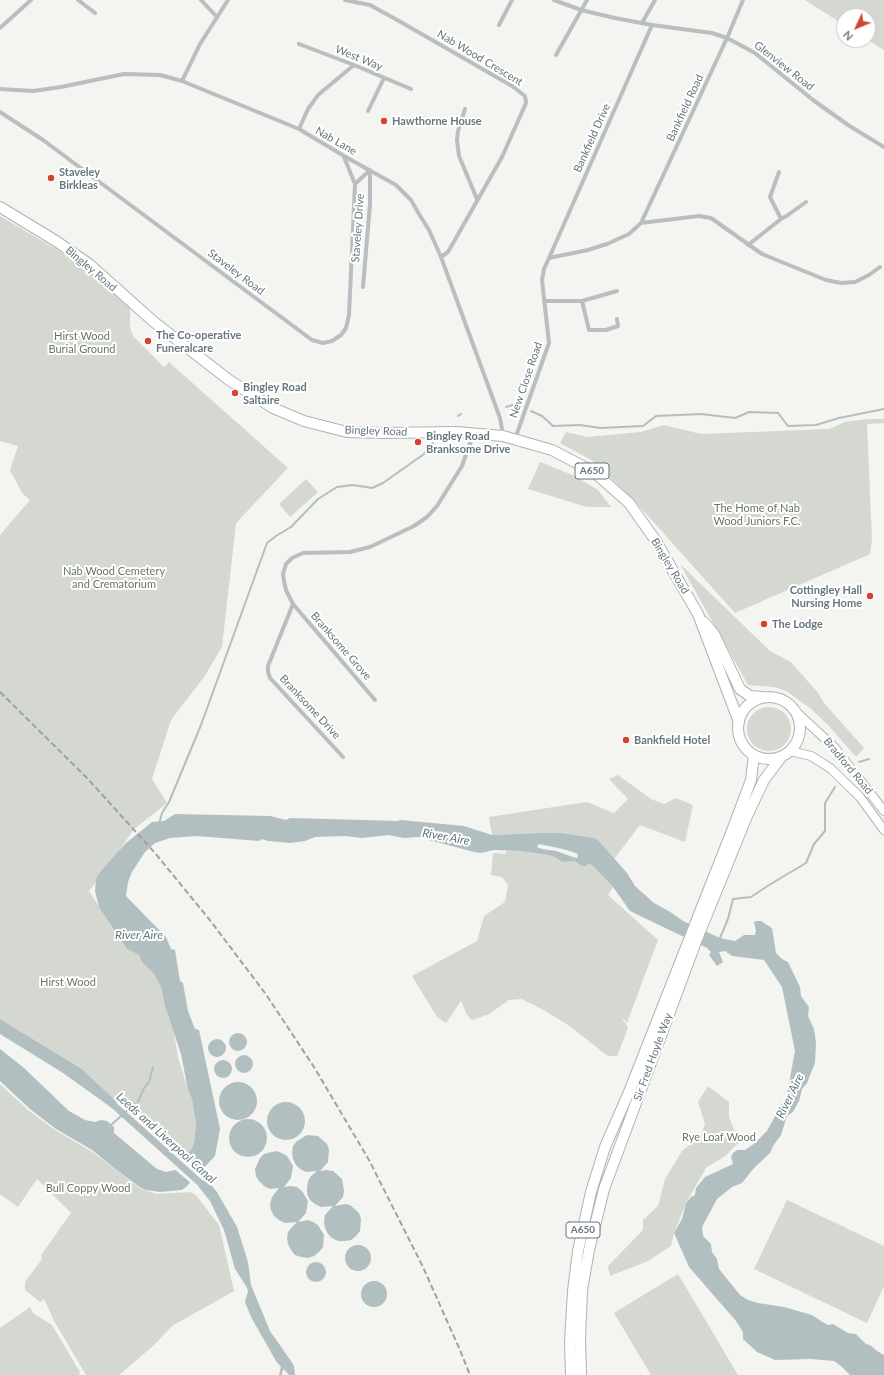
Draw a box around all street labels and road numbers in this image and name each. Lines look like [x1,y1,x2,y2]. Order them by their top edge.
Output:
street label: Nab Wood Crescent [435,27,525,89]
street label: Glenview Road [751,39,817,93]
street label: West Way [333,43,385,73]
street label: Bankfield Road [664,72,706,144]
street label: Bankfield Drive [571,101,613,175]
street label: Nab Lane [313,124,359,158]
street label: Staveley Drive [349,193,367,263]
street label: Bingley Road [63,244,119,294]
street label: Staveley Road [205,246,267,298]
street label: New Close Road [507,340,545,420]
street label: Bingley Road [344,423,408,439]
road number: A650 [575,463,609,479]
street label: Bingley Road [648,536,692,596]
street label: Branksome Grove [308,609,374,683]
street label: Branksome Drive [277,672,343,742]
street label: Bradford Road [821,735,875,797]
street label: Sir Fred Hoyle Way [631,1011,675,1103]
road number: A650 [566,1222,600,1238]

